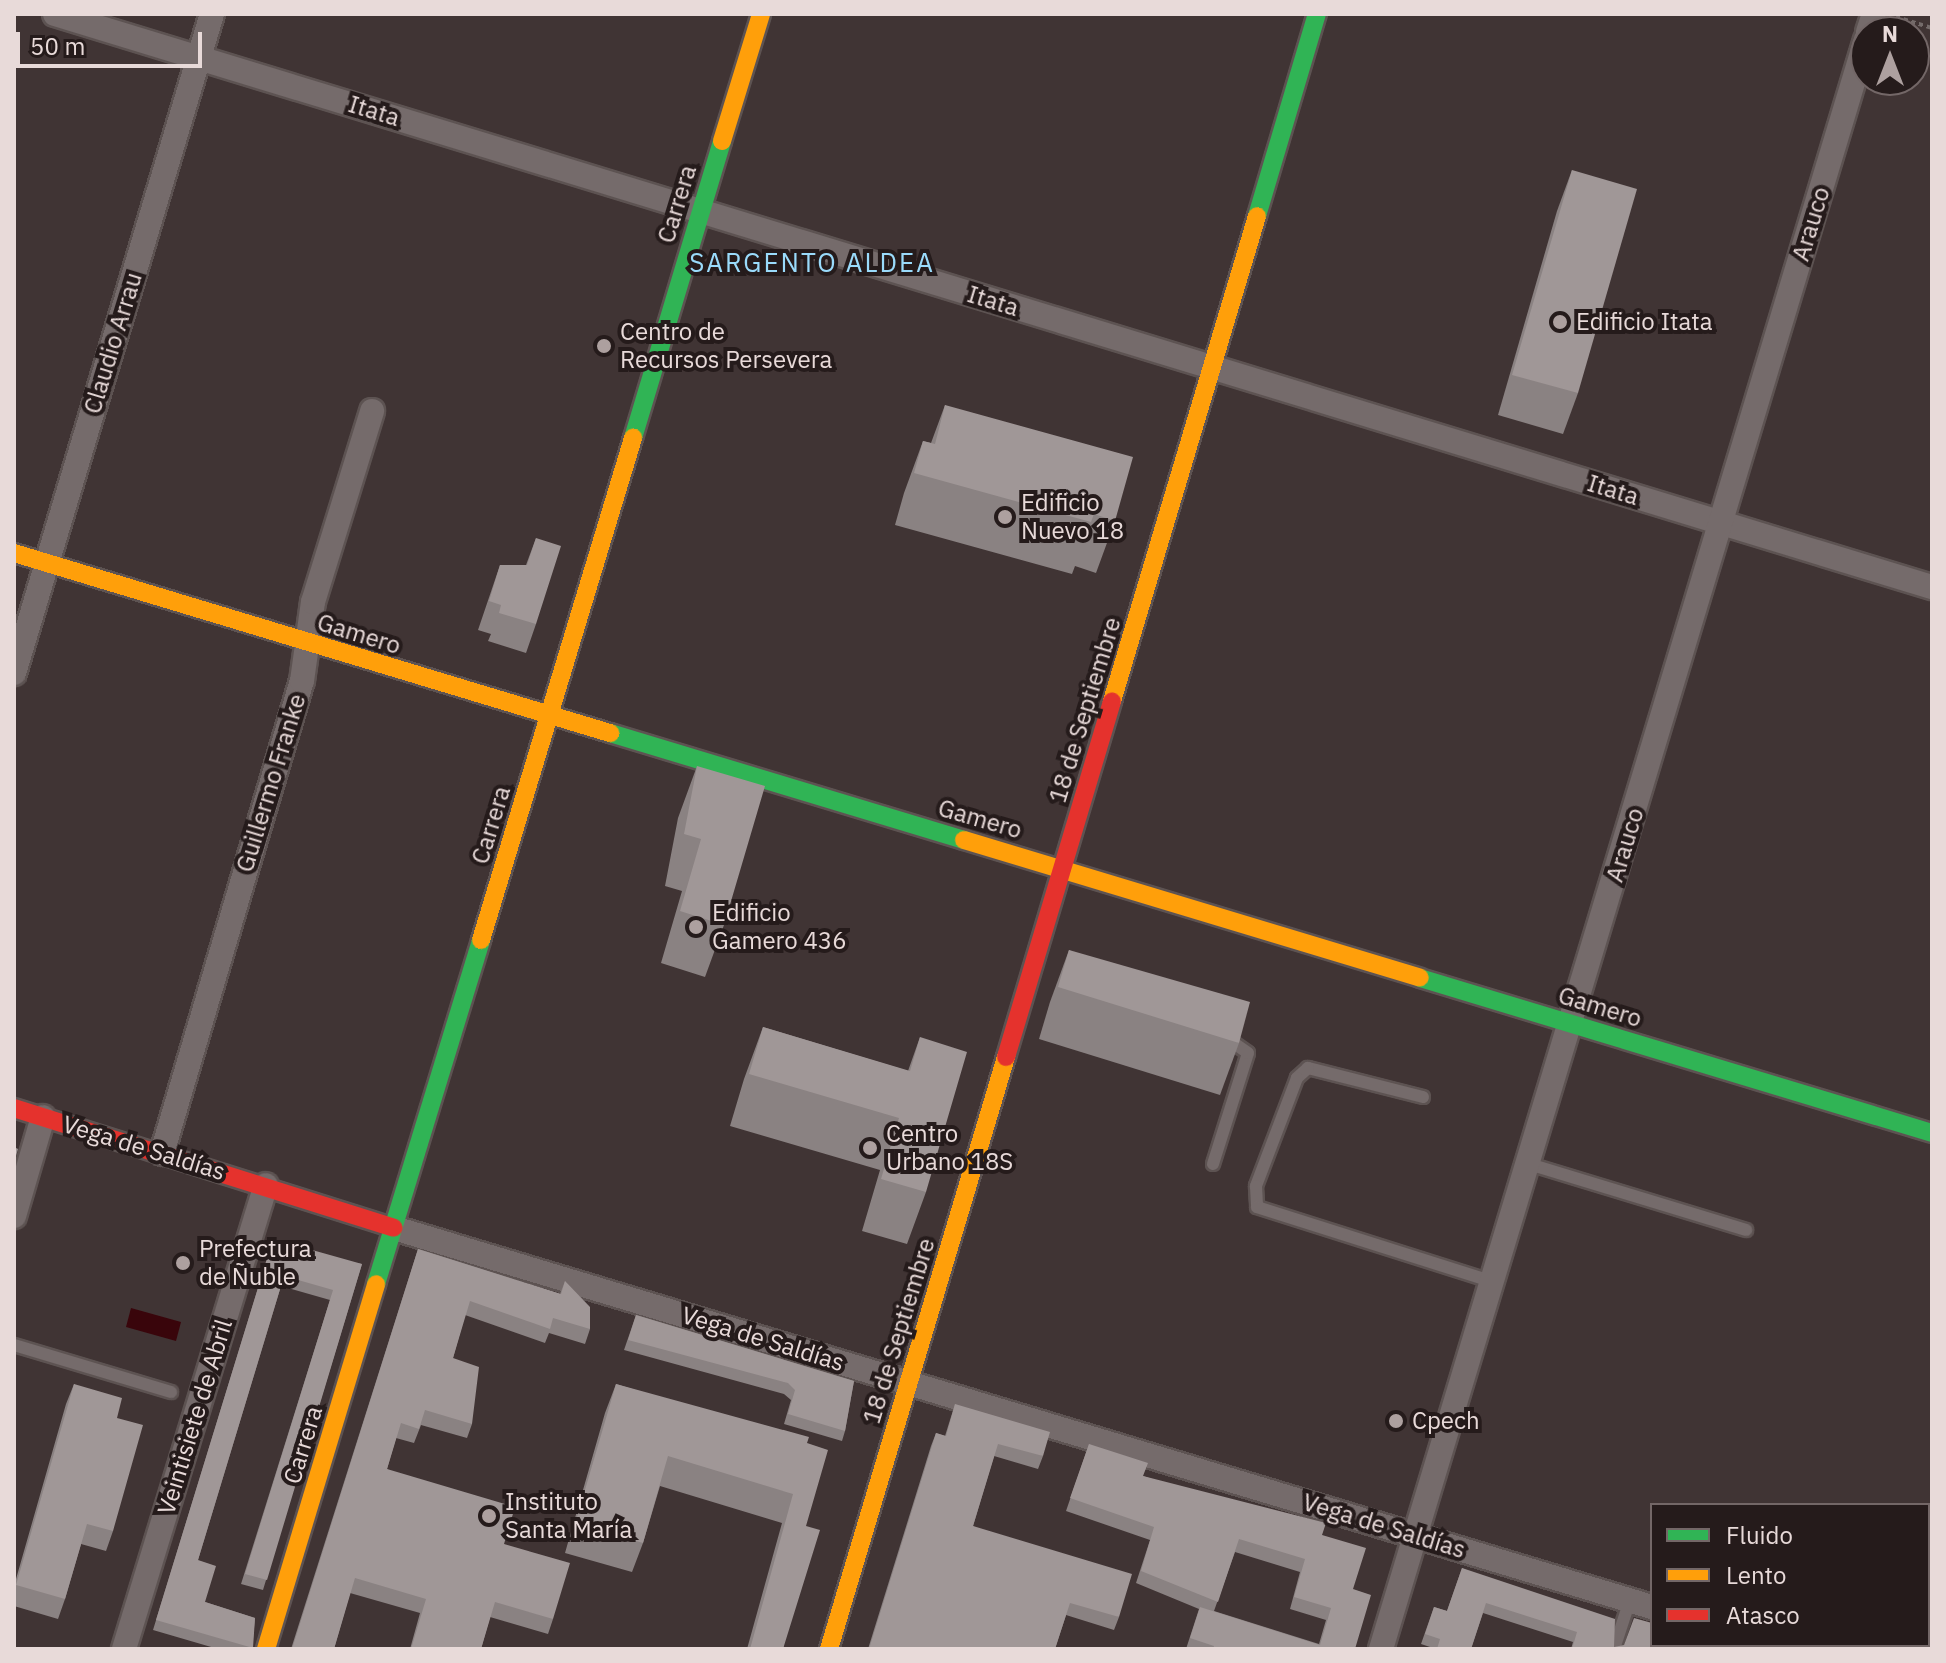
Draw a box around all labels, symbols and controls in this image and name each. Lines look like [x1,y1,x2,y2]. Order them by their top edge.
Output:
scale bar [20,16,206,66]
north arrow [1850,16,1930,96]
text: N [1882,19,1898,48]
text: 50 m [30,30,85,62]
street label: Itata [345,90,403,132]
street label: Carrera [652,162,702,246]
street label: Arauco [1786,183,1836,265]
district label: SARGENTO ALDEA [689,247,935,279]
street label: Claudio Arrau [78,269,148,417]
street label: Itata [964,280,1022,322]
place label: Edificio Itata [1576,308,1713,336]
marker: Edificio Itata [1551,313,1569,331]
place label: Centro de Recursos Persevera [620,318,832,374]
marker: Centro de Recursos Persevera [595,337,613,355]
street label: Itata [1584,469,1642,511]
place label: Edificio Nuevo 18 [1021,489,1124,545]
marker: Edificio Nuevo 18 [996,508,1014,526]
street label: Gamero [314,608,404,660]
street label: 18 de Septiembre [1043,614,1127,806]
street label: Guillermo Franke [230,690,312,876]
street label: Carrera [466,783,516,867]
street label: Gamero [935,793,1025,845]
street label: Arauco [1600,804,1650,886]
place label: Edificio Gamero 436 [712,899,847,955]
marker: Edificio Gamero 436 [687,918,705,936]
street label: Gamero [1555,981,1645,1033]
street label: Vega de Saldías [59,1110,229,1186]
place label: Centro Urbano 18S [886,1120,1013,1176]
marker: Centro Urbano 18S [861,1139,879,1157]
place label: Prefectura de Ñuble [199,1235,312,1291]
street label: 18 de Septiembre [857,1235,941,1427]
marker: Prefectura de Ñuble [174,1254,192,1272]
street label: Vega de Saldías [678,1301,848,1377]
street label: Veintisiete de Abril [152,1316,238,1518]
street label: Carrera [278,1403,328,1487]
place label: Cpech [1412,1407,1480,1435]
marker: Cpech [1387,1412,1405,1430]
place label: Instituto Santa María [505,1488,632,1544]
street label: Vega de Saldías [1299,1488,1469,1564]
legend [1650,1503,1930,1647]
marker: Instituto Santa María [480,1507,498,1525]
text: Fluido [1726,1519,1793,1551]
text: Lento [1726,1559,1786,1591]
text: Atasco [1726,1599,1800,1631]

